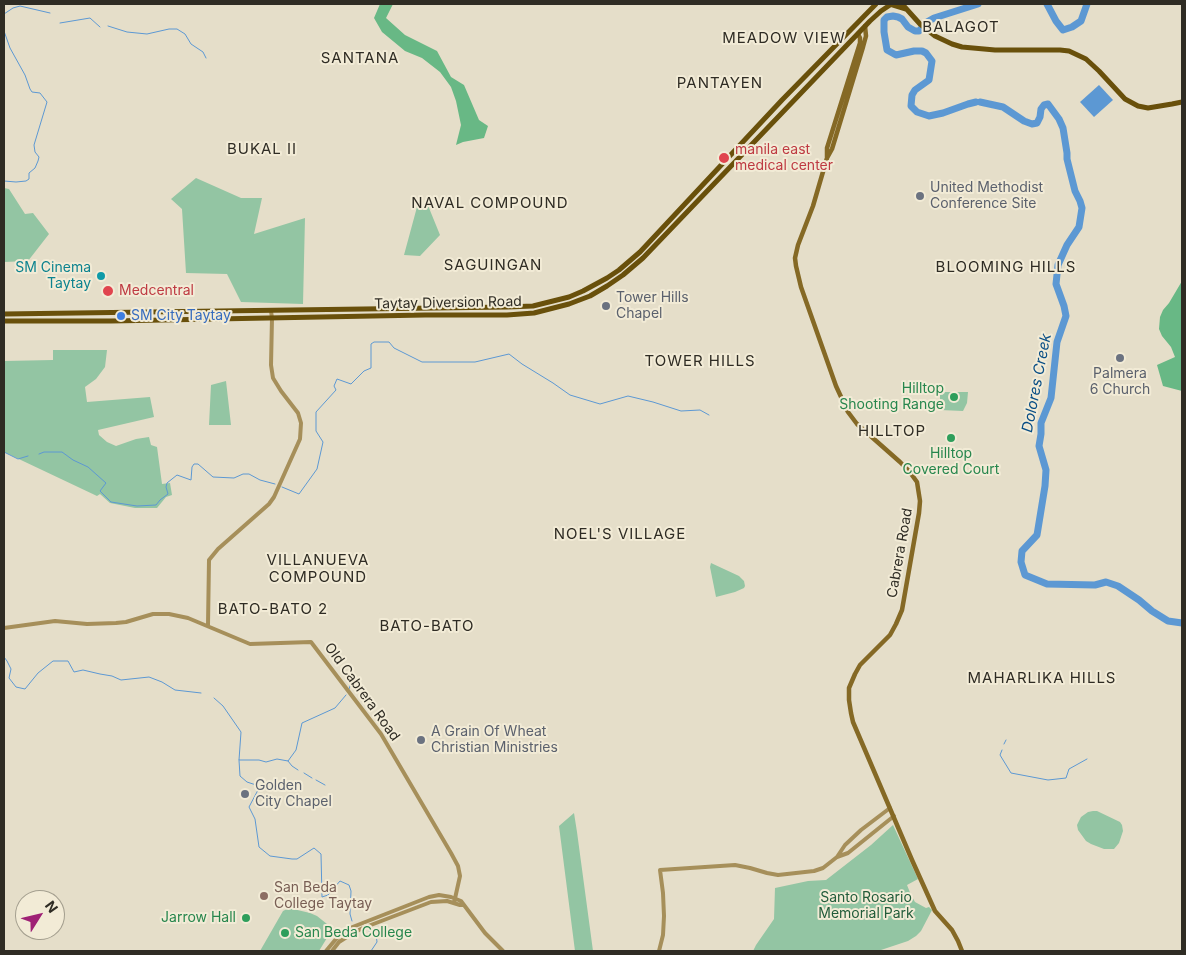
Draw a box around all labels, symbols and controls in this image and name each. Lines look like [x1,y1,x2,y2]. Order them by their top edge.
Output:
district label: BALAGOT [921,18,1001,36]
district label: MEADOW VIEW [721,29,847,47]
district label: SANTANA [320,49,400,67]
district label: PANTAYEN [676,74,764,92]
district label: BUKAL II [226,140,298,158]
place label: manila east medical center [735,142,833,174]
marker: manila east medical center [717,151,731,165]
place label: United Methodist Conference Site [930,180,1043,212]
marker: United Methodist Conference Site [914,190,926,202]
district label: NAVAL COMPOUND [410,194,570,212]
district label: SAGUINGAN [443,256,543,274]
district label: BLOOMING HILLS [934,258,1078,276]
place label: SM Cinema Taytay [15,260,91,292]
marker: SM Cinema Taytay [95,270,107,282]
place label: Medcentral [119,283,194,299]
marker: Medcentral [101,284,115,298]
place label: Tower Hills Chapel [616,290,689,322]
street label: Taytay Diversion Road [374,293,522,313]
marker: Tower Hills Chapel [600,300,612,312]
place label: SM City Taytay [131,308,231,324]
marker: SM City Taytay [115,310,127,322]
water label: Dolores Creek [1019,332,1055,434]
district label: TOWER HILLS [643,352,757,370]
marker: Palmera 6 Church [1114,352,1126,364]
place label: Palmera 6 Church [1090,366,1150,398]
place label: Hilltop Shooting Range [839,381,944,414]
marker: Hilltop Shooting Range [948,391,960,403]
district label: HILLTOP [857,422,927,440]
marker: Hilltop Covered Court [945,432,957,444]
place label: Hilltop Covered Court [903,446,999,478]
street label: Cabrera Road [884,507,916,599]
district label: NOEL'S VILLAGE [552,525,688,543]
district label: VILLANUEVA COMPOUND [265,551,371,586]
district label: BATO-BATO 2 [216,600,330,618]
district label: BATO-BATO [378,617,476,635]
street label: Old Cabrera Road [321,640,403,744]
district label: MAHARLIKA HILLS [966,669,1118,687]
place label: A Grain Of Wheat Christian Ministries [431,724,558,756]
marker: A Grain Of Wheat Christian Ministries [415,734,427,746]
place label: Golden City Chapel [255,778,332,810]
marker: Golden City Chapel [239,788,251,800]
place label: San Beda College Taytay [274,880,372,912]
north arrow [15,890,65,940]
marker: San Beda College Taytay [258,890,270,902]
park label: Santo Rosario Memorial Park [818,890,914,922]
text: N [42,897,62,916]
place label: Jarrow Hall [161,910,236,926]
marker: Jarrow Hall [240,912,252,924]
place label: San Beda College [295,925,412,941]
marker: San Beda College [279,927,291,939]

